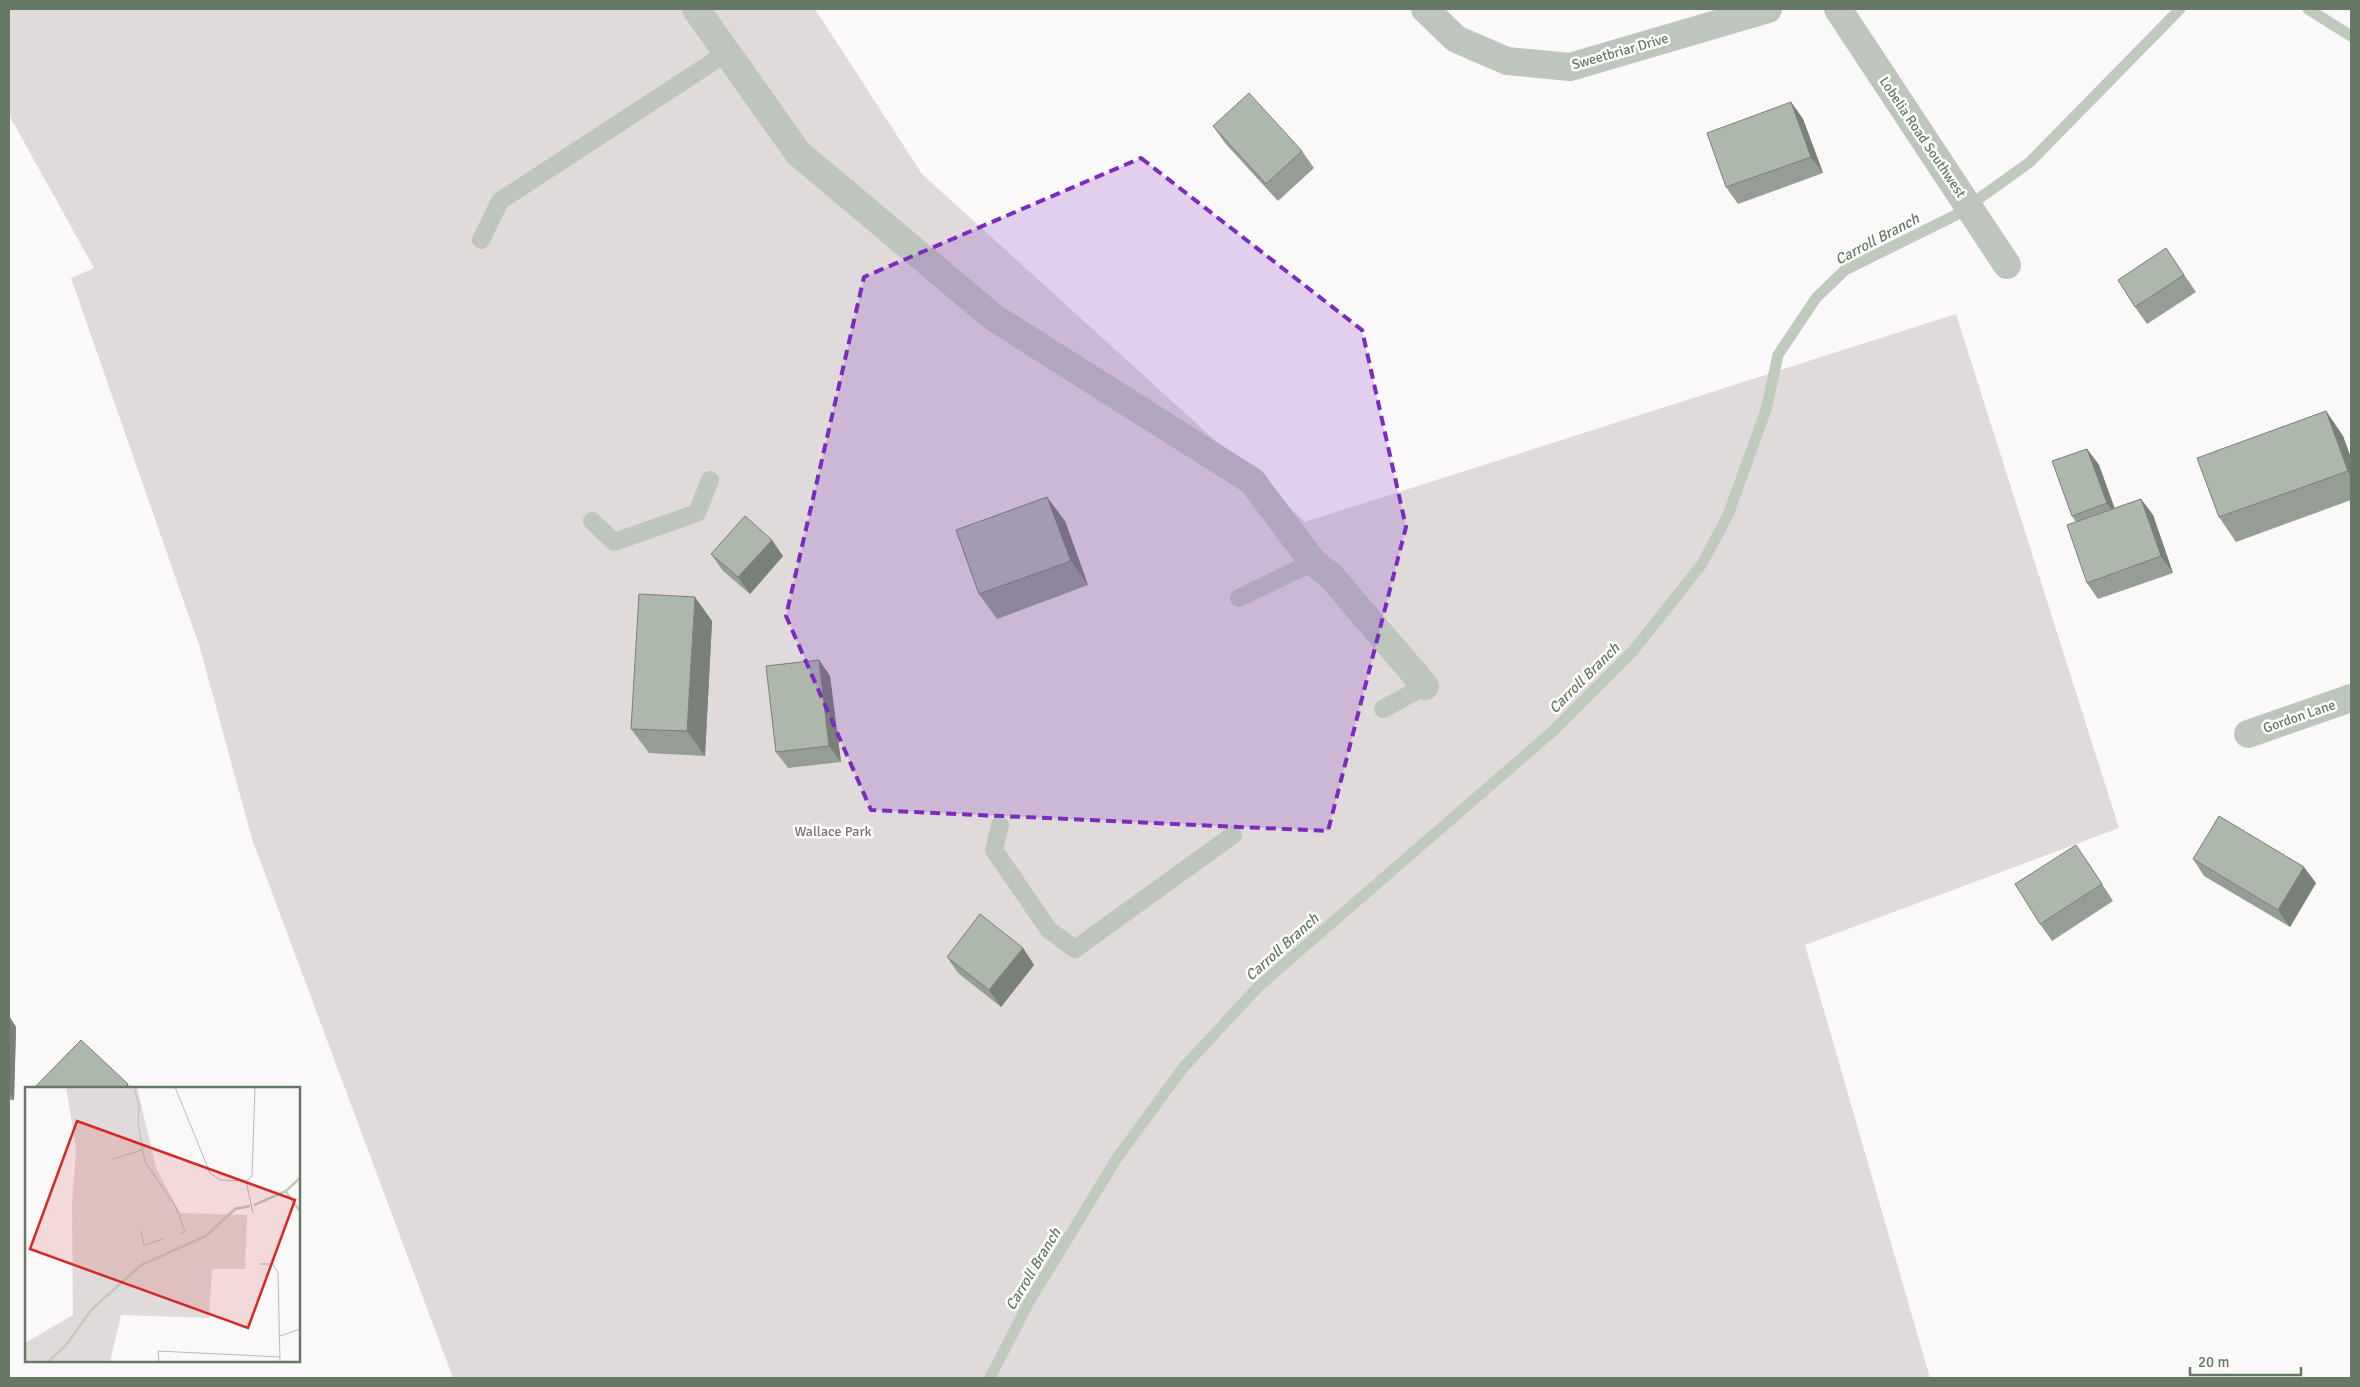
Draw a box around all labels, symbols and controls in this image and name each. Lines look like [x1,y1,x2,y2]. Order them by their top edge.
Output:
street label: Sweetbriar Drive [1570,30,1670,73]
street label: Lobelia Road Southwest [1876,73,1970,201]
water label: Carroll Branch [1832,209,1923,269]
water label: Carroll Branch [1545,638,1624,717]
street label: Gordon Lane [2261,696,2338,737]
park label: Wallace Park [794,823,872,840]
water label: Carroll Branch [1242,909,1323,985]
inset map [25,1087,300,1362]
water label: Carroll Branch [1002,1224,1065,1313]
scale bar [2190,1344,2301,1376]
text: 20 m [2198,1353,2229,1371]

